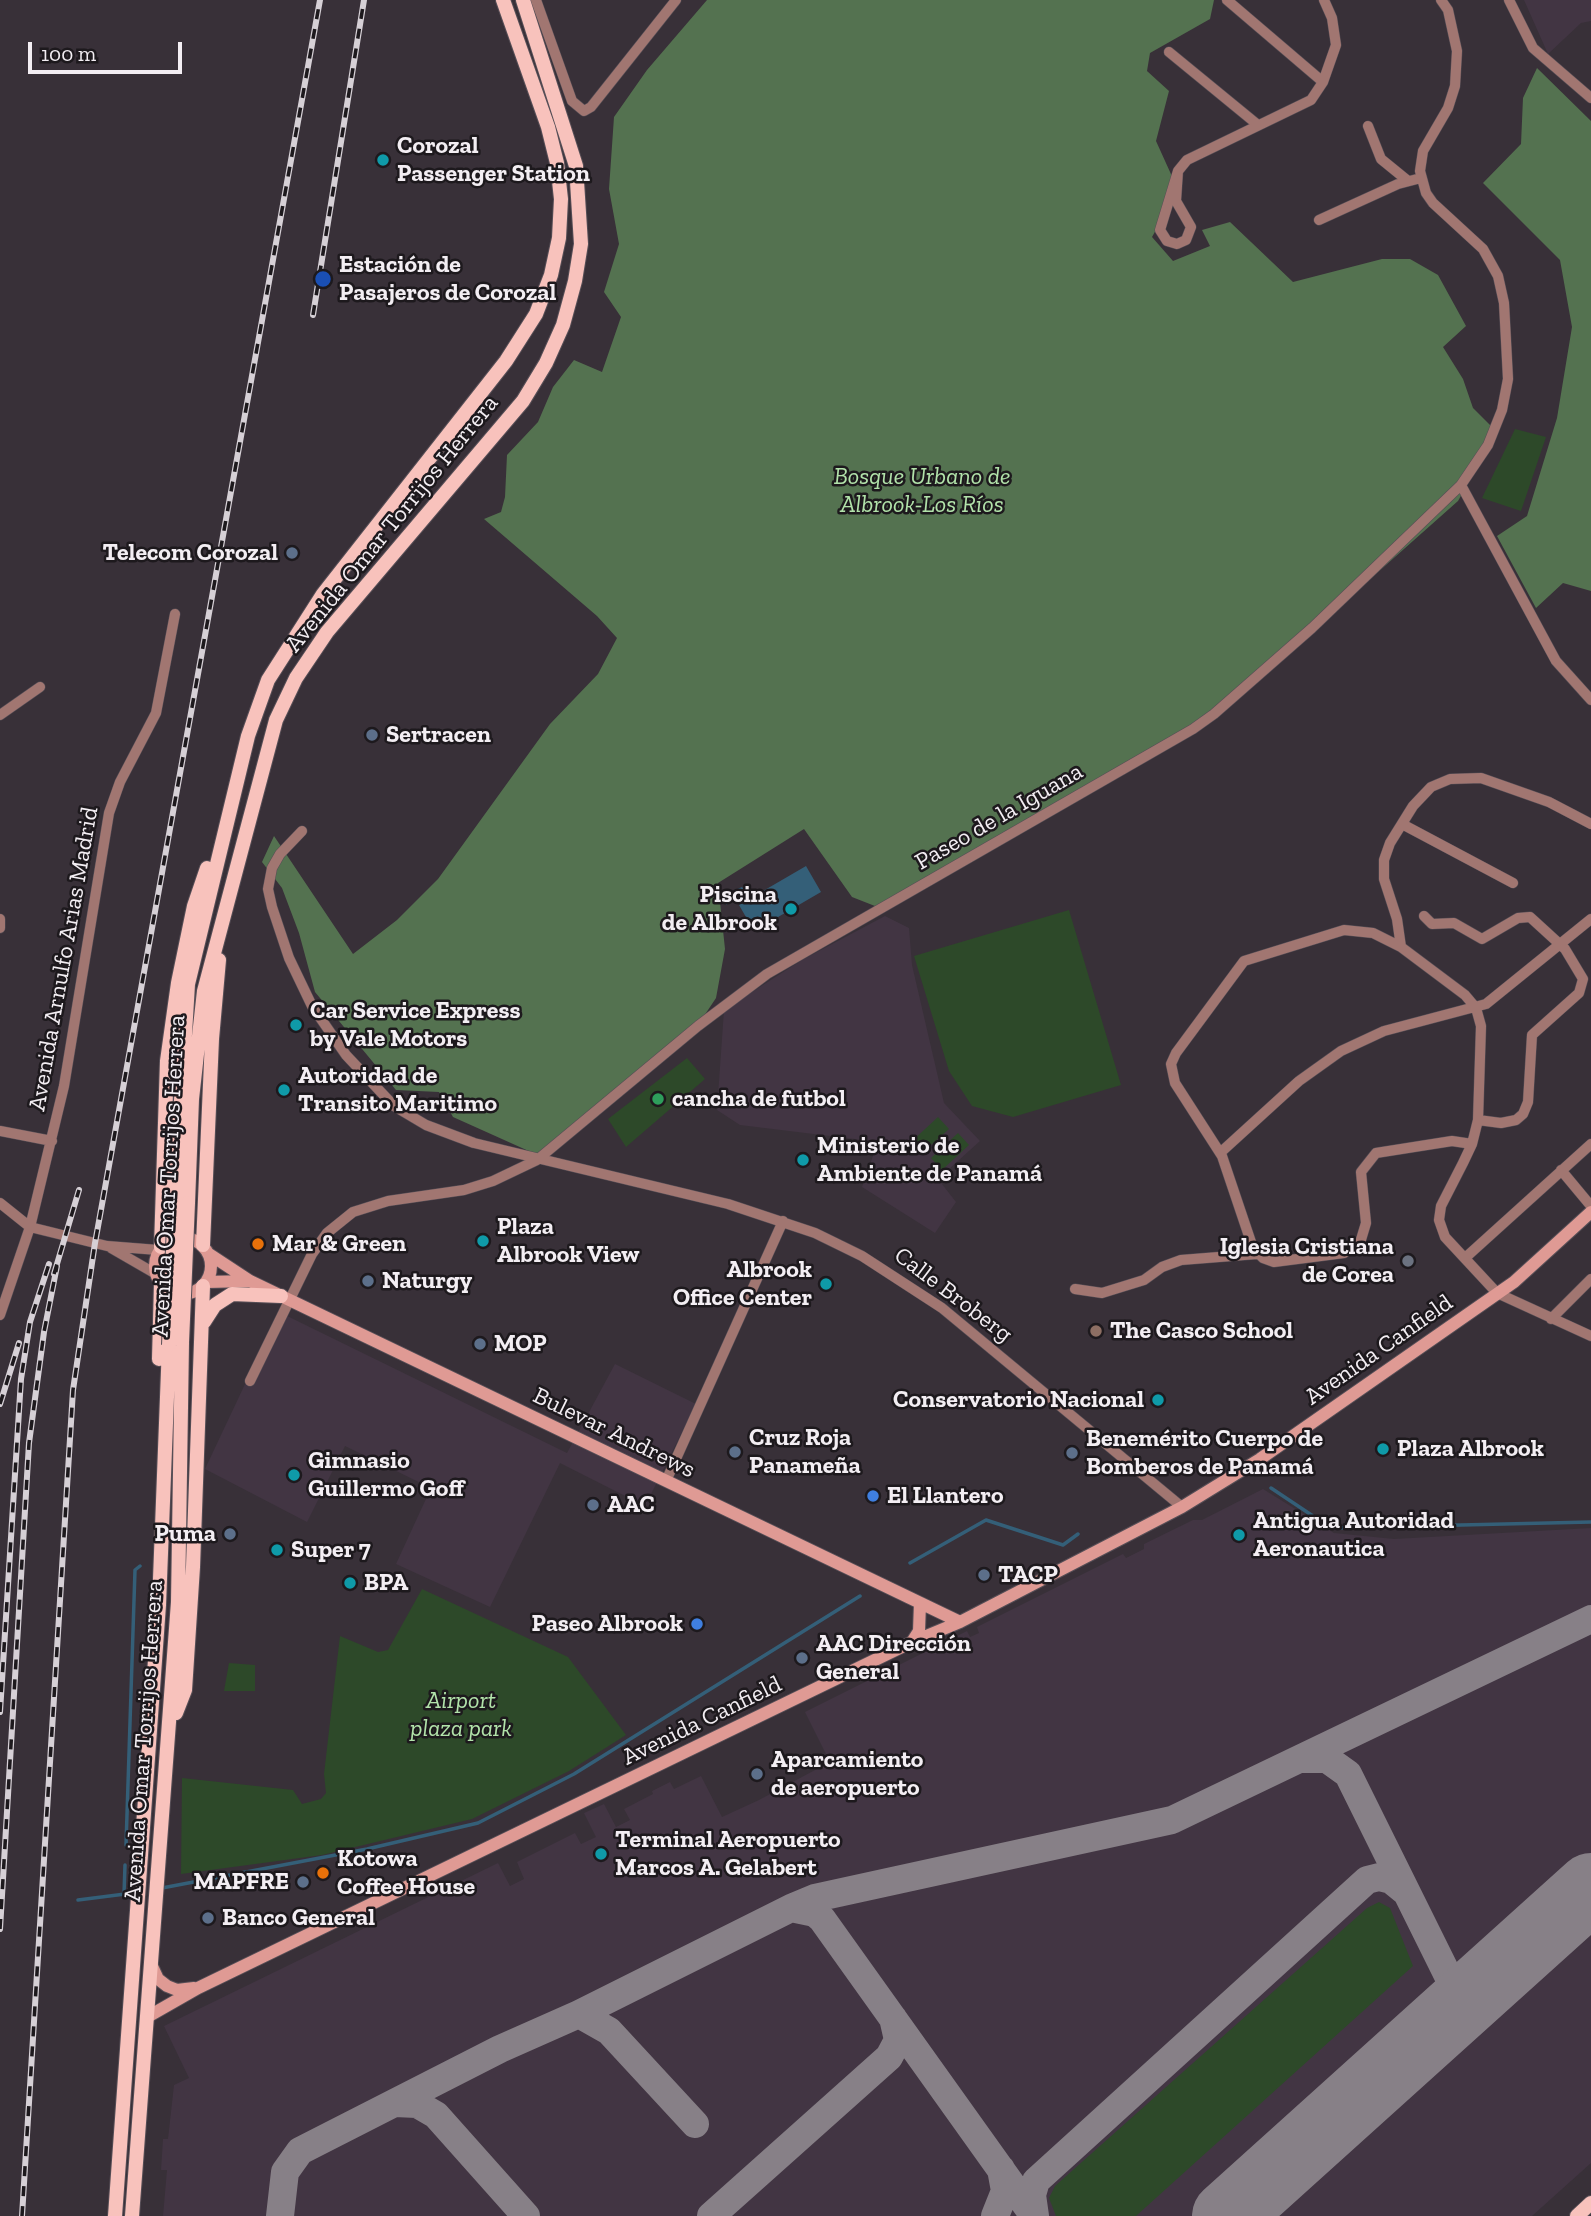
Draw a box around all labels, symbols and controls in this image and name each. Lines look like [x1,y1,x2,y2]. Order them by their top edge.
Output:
scale bar [32,28,186,72]
text: 100 m [41,41,96,66]
place label: Corozal Passenger Station [397,132,590,188]
marker: Corozal Passenger Station [375,152,391,168]
place label: Estación de Pasajeros de Corozal [339,251,556,307]
marker: Estación de Pasajeros de Corozal [313,269,333,289]
street label: Avenida Omar Torrijos Herrera [279,390,505,658]
park label: Bosque Urbano de Albrook-Los Ríos [834,463,1010,519]
place label: Telecom Corozal [102,539,278,567]
marker: Telecom Corozal [284,545,300,561]
place label: Sertracen [386,721,491,749]
marker: Sertracen [364,727,380,743]
street label: Paseo de la Iguana [910,757,1088,877]
street label: Avenida Arnulfo Arias Madrid [23,805,105,1113]
place label: Piscina de Albrook [662,881,777,937]
marker: Piscina de Albrook [783,901,799,917]
place label: Car Service Express by Vale Motors [310,997,520,1053]
street label: Avenida Omar Torrijos Herrera [146,1014,192,1338]
marker: Car Service Express by Vale Motors [288,1017,304,1033]
place label: Autoridad de Transito Maritimo [298,1062,497,1118]
marker: Autoridad de Transito Maritimo [276,1082,292,1098]
place label: cancha de futbol [672,1085,846,1113]
marker: cancha de futbol [650,1091,666,1107]
place label: Ministerio de Ambiente de Panamá [817,1132,1042,1188]
marker: Ministerio de Ambiente de Panamá [795,1152,811,1168]
place label: Plaza Albrook View [497,1213,640,1269]
place label: Mar & Green [272,1230,406,1258]
marker: Plaza Albrook View [475,1233,491,1249]
place label: Iglesia Cristiana de Corea [1220,1233,1394,1289]
marker: Mar & Green [250,1236,266,1252]
street label: Calle Broberg [888,1241,1018,1349]
marker: Iglesia Cristiana de Corea [1400,1253,1416,1269]
place label: Albrook Office Center [673,1256,812,1312]
place label: Naturgy [382,1267,472,1295]
marker: Naturgy [360,1273,376,1289]
marker: Albrook Office Center [818,1276,834,1292]
street label: Avenida Canfield [1300,1288,1458,1412]
place label: The Casco School [1110,1317,1293,1345]
marker: The Casco School [1088,1323,1104,1339]
place label: MOP [494,1330,547,1358]
marker: MOP [472,1336,488,1352]
street label: Bulevar Andrews [528,1381,700,1485]
place label: Conservatorio Nacional [893,1386,1144,1414]
marker: Conservatorio Nacional [1150,1392,1166,1408]
place label: Cruz Roja Panameña [749,1424,861,1480]
place label: Benemérito Cuerpo de Bomberos de Panamá [1086,1425,1323,1481]
place label: Plaza Albrook [1397,1435,1544,1463]
marker: Plaza Albrook [1375,1441,1391,1457]
marker: Cruz Roja Panameña [727,1444,743,1460]
marker: Benemérito Cuerpo de Bomberos de Panamá [1064,1445,1080,1461]
place label: Gimnasio Guillermo Goff [308,1447,464,1503]
marker: Gimnasio Guillermo Goff [286,1467,302,1483]
place label: El Llantero [887,1482,1003,1510]
marker: El Llantero [865,1488,881,1504]
place label: AAC [607,1491,655,1519]
marker: AAC [585,1497,601,1513]
place label: Antigua Autoridad Aeronautica [1253,1507,1454,1563]
place label: Puma [154,1520,216,1548]
marker: Puma [222,1526,238,1542]
marker: Antigua Autoridad Aeronautica [1231,1527,1247,1543]
place label: Super 7 [291,1536,371,1564]
marker: Super 7 [269,1542,285,1558]
place label: TACP [998,1561,1058,1589]
marker: TACP [976,1567,992,1583]
place label: BPA [364,1569,408,1597]
marker: BPA [342,1575,358,1591]
street label: Avenida Omar Torrijos Herrera [118,1579,170,1903]
place label: Paseo Albrook [531,1610,683,1638]
marker: Paseo Albrook [689,1616,705,1632]
place label: AAC Dirección General [816,1630,971,1686]
marker: AAC Dirección General [794,1650,810,1666]
street label: Avenida Canfield [618,1670,786,1772]
park label: Airport plaza park [410,1687,512,1743]
place label: Aparcamiento de aeropuerto [771,1746,923,1802]
marker: Aparcamiento de aeropuerto [749,1766,765,1782]
place label: Terminal Aeropuerto Marcos A. Gelabert [615,1826,841,1882]
place label: Kotowa Coffee House [337,1845,475,1901]
marker: Terminal Aeropuerto Marcos A. Gelabert [593,1846,609,1862]
marker: Kotowa Coffee House [315,1865,331,1881]
place label: MAPFRE [194,1868,289,1896]
marker: MAPFRE [295,1874,311,1890]
place label: Banco General [222,1904,375,1932]
marker: Banco General [200,1910,216,1926]

